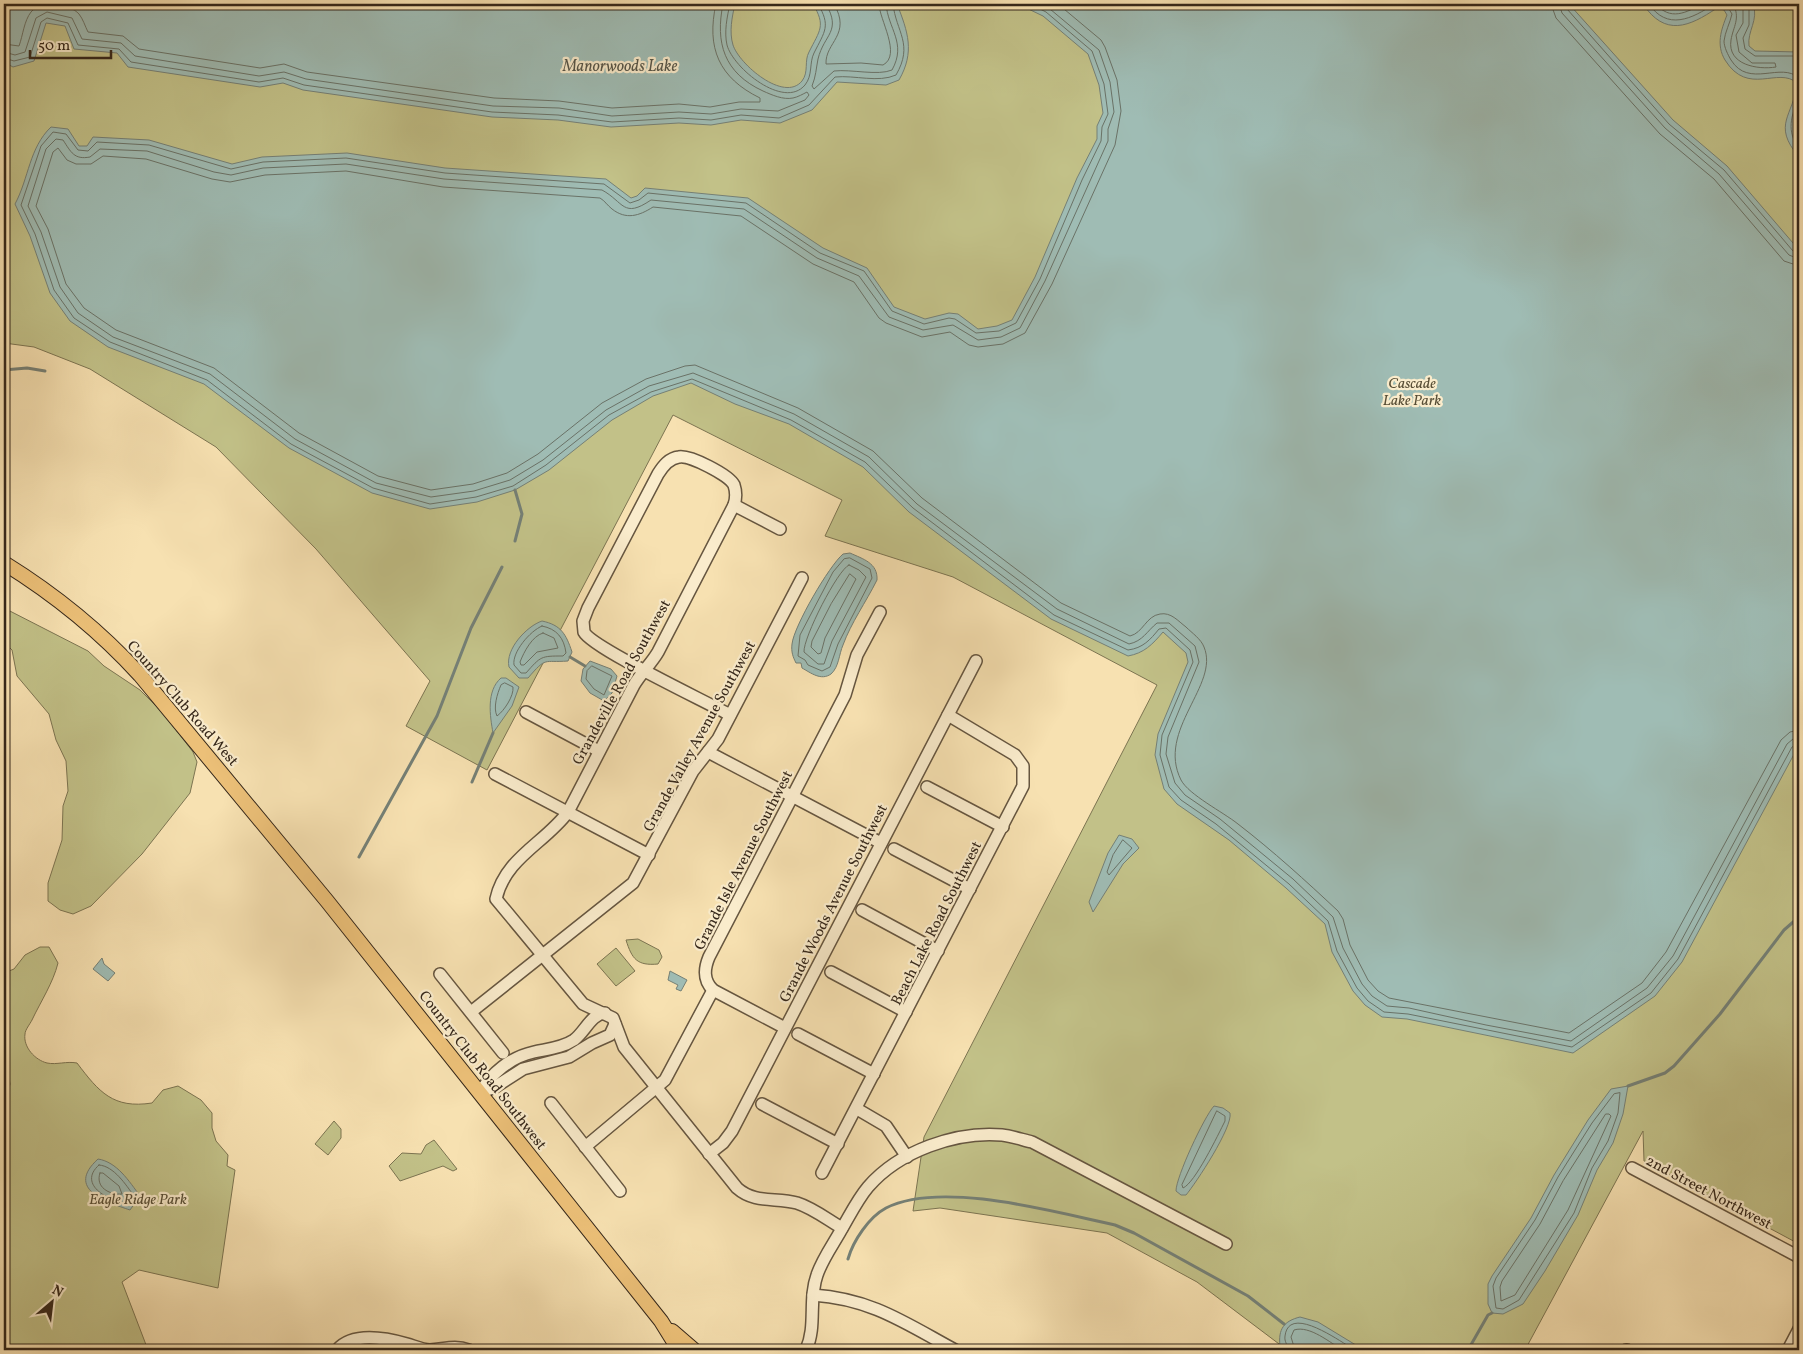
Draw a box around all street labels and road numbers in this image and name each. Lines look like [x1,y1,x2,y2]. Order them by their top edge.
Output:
street label: Grandeville Road Southwest [568,596,677,769]
street label: Country Club Road West [121,637,242,771]
street label: Grande Valley Avenue Southwest [639,637,762,836]
street label: Grande Isle Avenue Southwest [690,767,799,954]
street label: Grande Woods Avenue Southwest [775,801,894,1007]
street label: Beach Lake Road Southwest [887,838,988,1009]
street label: Country Club Road Southwest [413,987,551,1155]
street label: 2nd Street Northwest [1642,1151,1775,1235]

